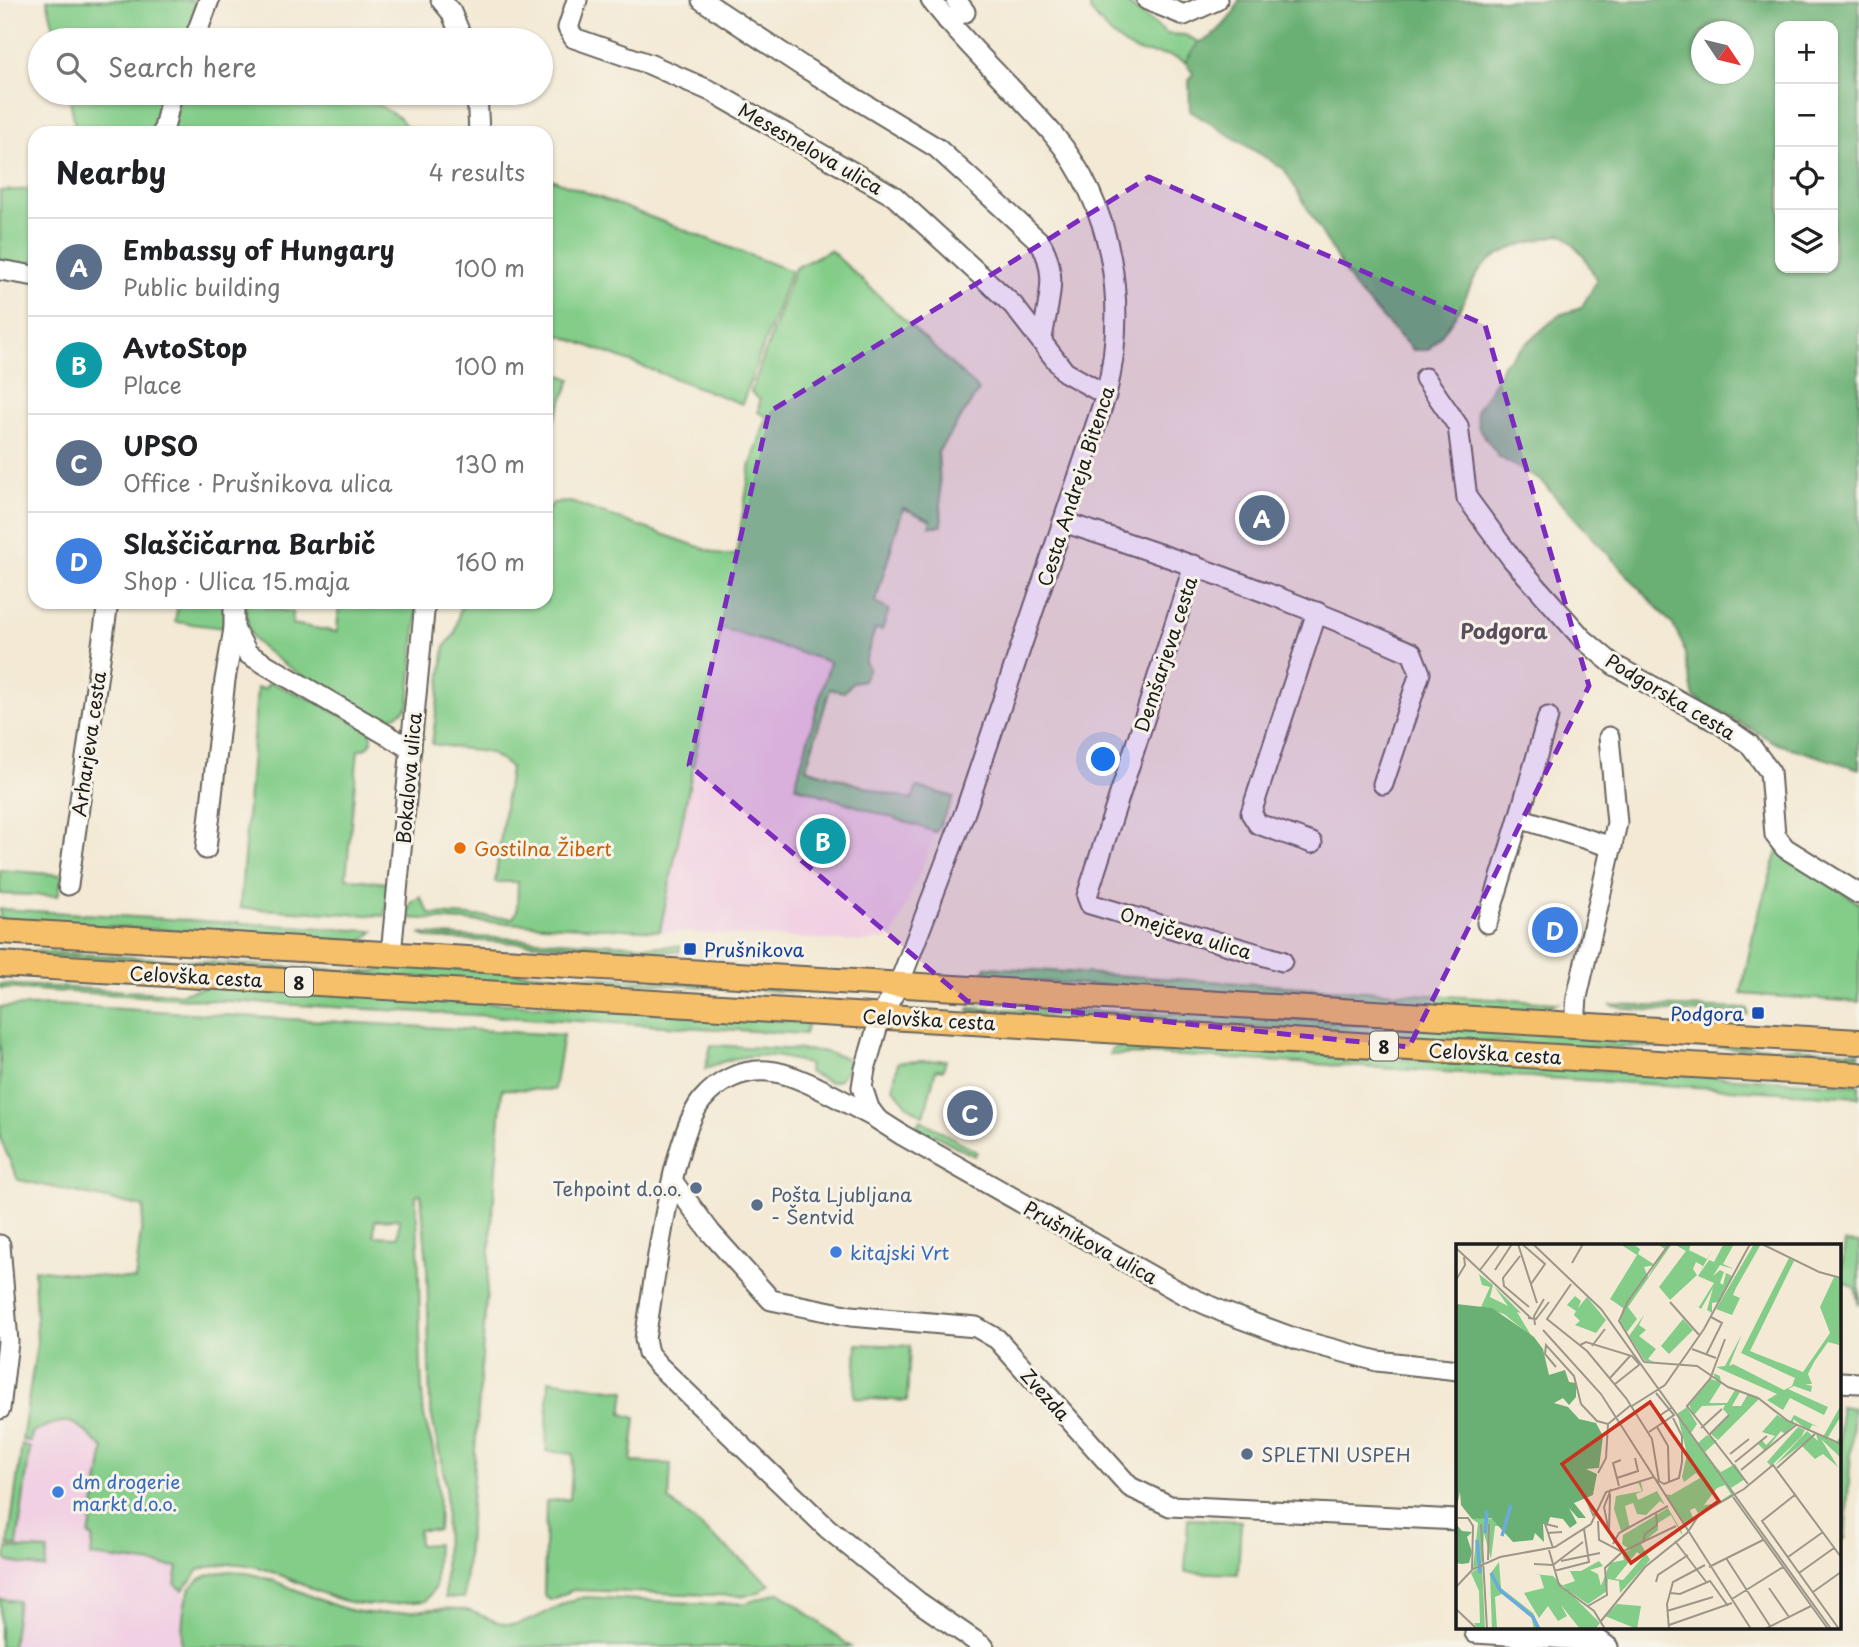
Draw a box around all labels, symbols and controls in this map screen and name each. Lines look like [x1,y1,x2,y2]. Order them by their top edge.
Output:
north arrow [1691,21,1754,84]
map controls [1775,21,1838,273]
button: + [1775,21,1838,84]
search box [28,28,553,105]
text: Search here [108,47,257,86]
icon: search [52,48,90,86]
button: − [1775,84,1838,147]
street label: Mesesnelova ulica [734,95,888,201]
button: locate [1775,147,1838,210]
text: Nearby [56,149,166,194]
text: 4 results [429,154,525,189]
button: layers [1775,210,1838,273]
text: Embassy of Hungary [123,230,395,269]
text: A [70,250,88,285]
text: 100 m [455,250,525,285]
text: Public building [123,269,280,304]
text: AvtoStop [123,328,247,367]
text: B [71,348,87,383]
text: 100 m [455,348,525,383]
text: Place [123,367,182,402]
street label: Cesta Andreja Bitenca [1029,382,1121,590]
text: UPSO [123,426,198,465]
text: C [70,446,88,481]
text: 130 m [455,446,525,481]
text: Office · Prušnikova ulica [123,465,392,500]
pin: A [1239,492,1285,544]
text: Slaščičarna Barbič [123,524,375,563]
text: D [70,544,88,579]
text: 160 m [456,544,525,579]
text: Shop · Ulica 15.maja [123,563,350,598]
street label: Demšarjeva cesta [1127,572,1203,735]
district label: Podgora [1460,614,1549,646]
street label: Podgorska cesta [1601,646,1741,746]
street label: Arharjeva cesta [64,669,112,818]
street label: Bokalova ulica [388,711,428,845]
your location [1086,742,1120,776]
pin: B [800,815,846,867]
place label: Gostilna Žibert [474,834,612,862]
marker: Gostilna Žibert [452,840,468,856]
street label: Omejčeva ulica [1117,899,1255,965]
pin: D [1532,904,1578,956]
place label: Prušnikova [704,935,805,963]
marker: Prušnikova [682,941,698,957]
street label: Celovška cesta [129,959,263,993]
road number: 8 [285,967,313,996]
place label: Podgora [1670,999,1744,1027]
street label: Celovška cesta [862,1002,996,1036]
marker: Podgora [1750,1005,1766,1021]
road number: 8 [1370,1031,1398,1060]
street label: Celovška cesta [1428,1036,1562,1070]
pin: C [947,1087,993,1139]
place label: Tehpoint d.o.o. [552,1174,682,1202]
marker: Tehpoint d.o.o. [688,1180,704,1196]
place label: Pošta Ljubljana - Šentvid [771,1180,912,1230]
street label: Prušnikova ulica [1019,1194,1163,1290]
marker: Pošta Ljubljana - Šentvid [749,1197,765,1213]
place label: kitajski Vrt [850,1238,949,1266]
marker: kitajski Vrt [828,1244,844,1260]
inset map [1456,1244,1842,1630]
street label: Zvezda [1015,1362,1077,1427]
place label: SPLETNI USPEH [1261,1440,1411,1468]
marker: SPLETNI USPEH [1239,1446,1255,1462]
place label: dm drogerie markt d.o.o. [72,1467,180,1517]
marker: dm drogerie markt d.o.o. [50,1484,66,1500]

